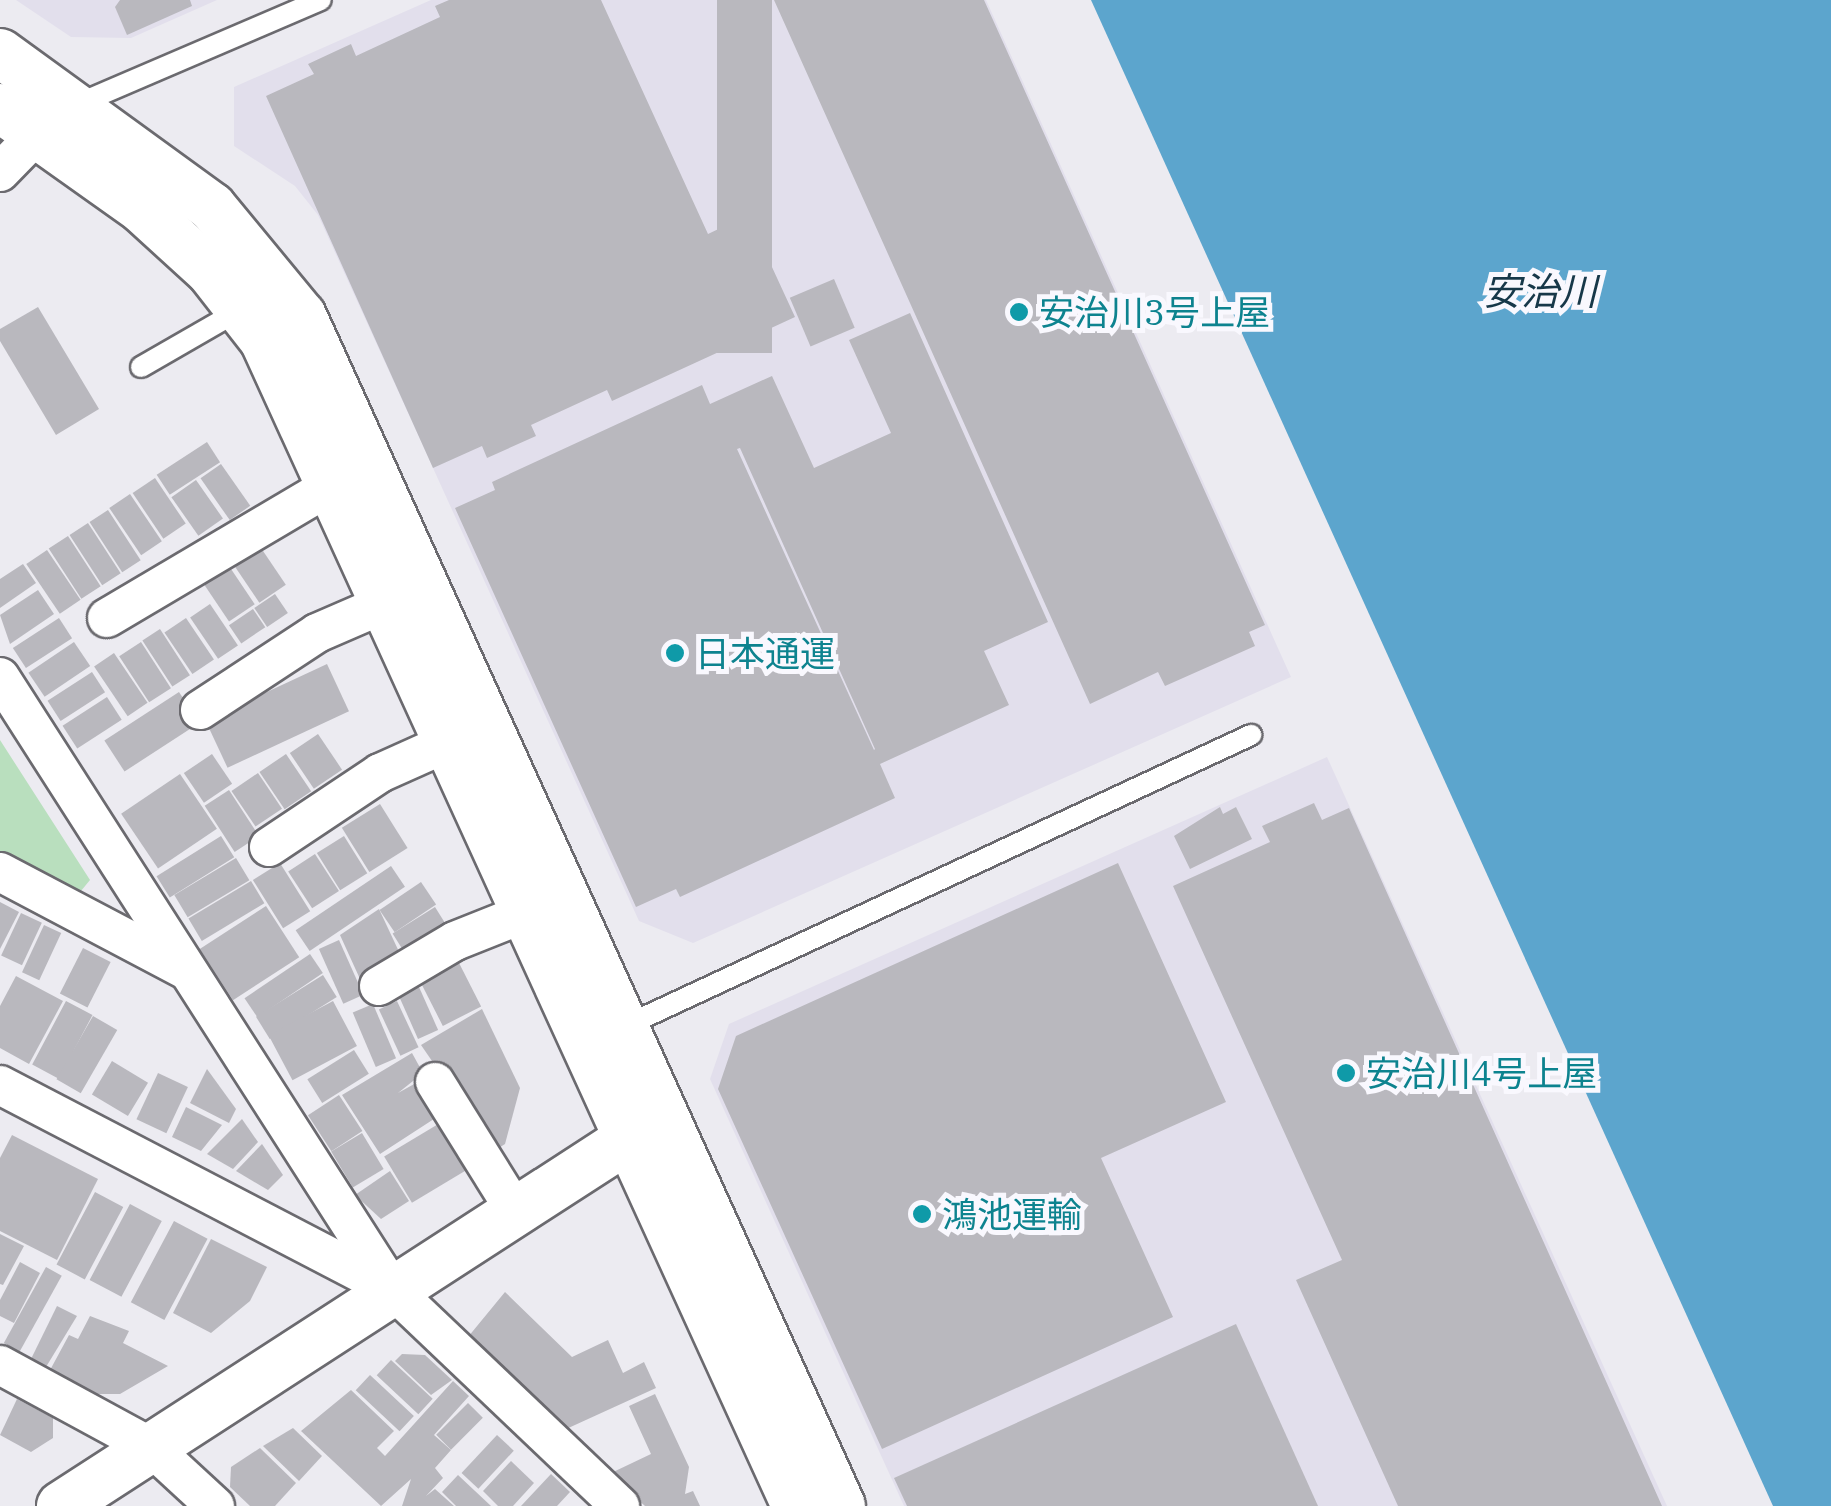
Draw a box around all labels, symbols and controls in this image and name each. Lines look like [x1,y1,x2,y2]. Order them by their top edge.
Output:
water label: 安治川 [1483,268,1597,314]
place label: 安治川3号上屋 [1039,291,1270,333]
marker: 安治川3号上屋 [1008,301,1030,323]
place label: 日本通運 [695,632,835,674]
marker: 日本通運 [664,642,686,664]
place label: 安治川4号上屋 [1366,1052,1597,1094]
marker: 安治川4号上屋 [1335,1062,1357,1084]
place label: 鴻池運輸 [942,1193,1082,1235]
marker: 鴻池運輸 [911,1203,933,1225]

